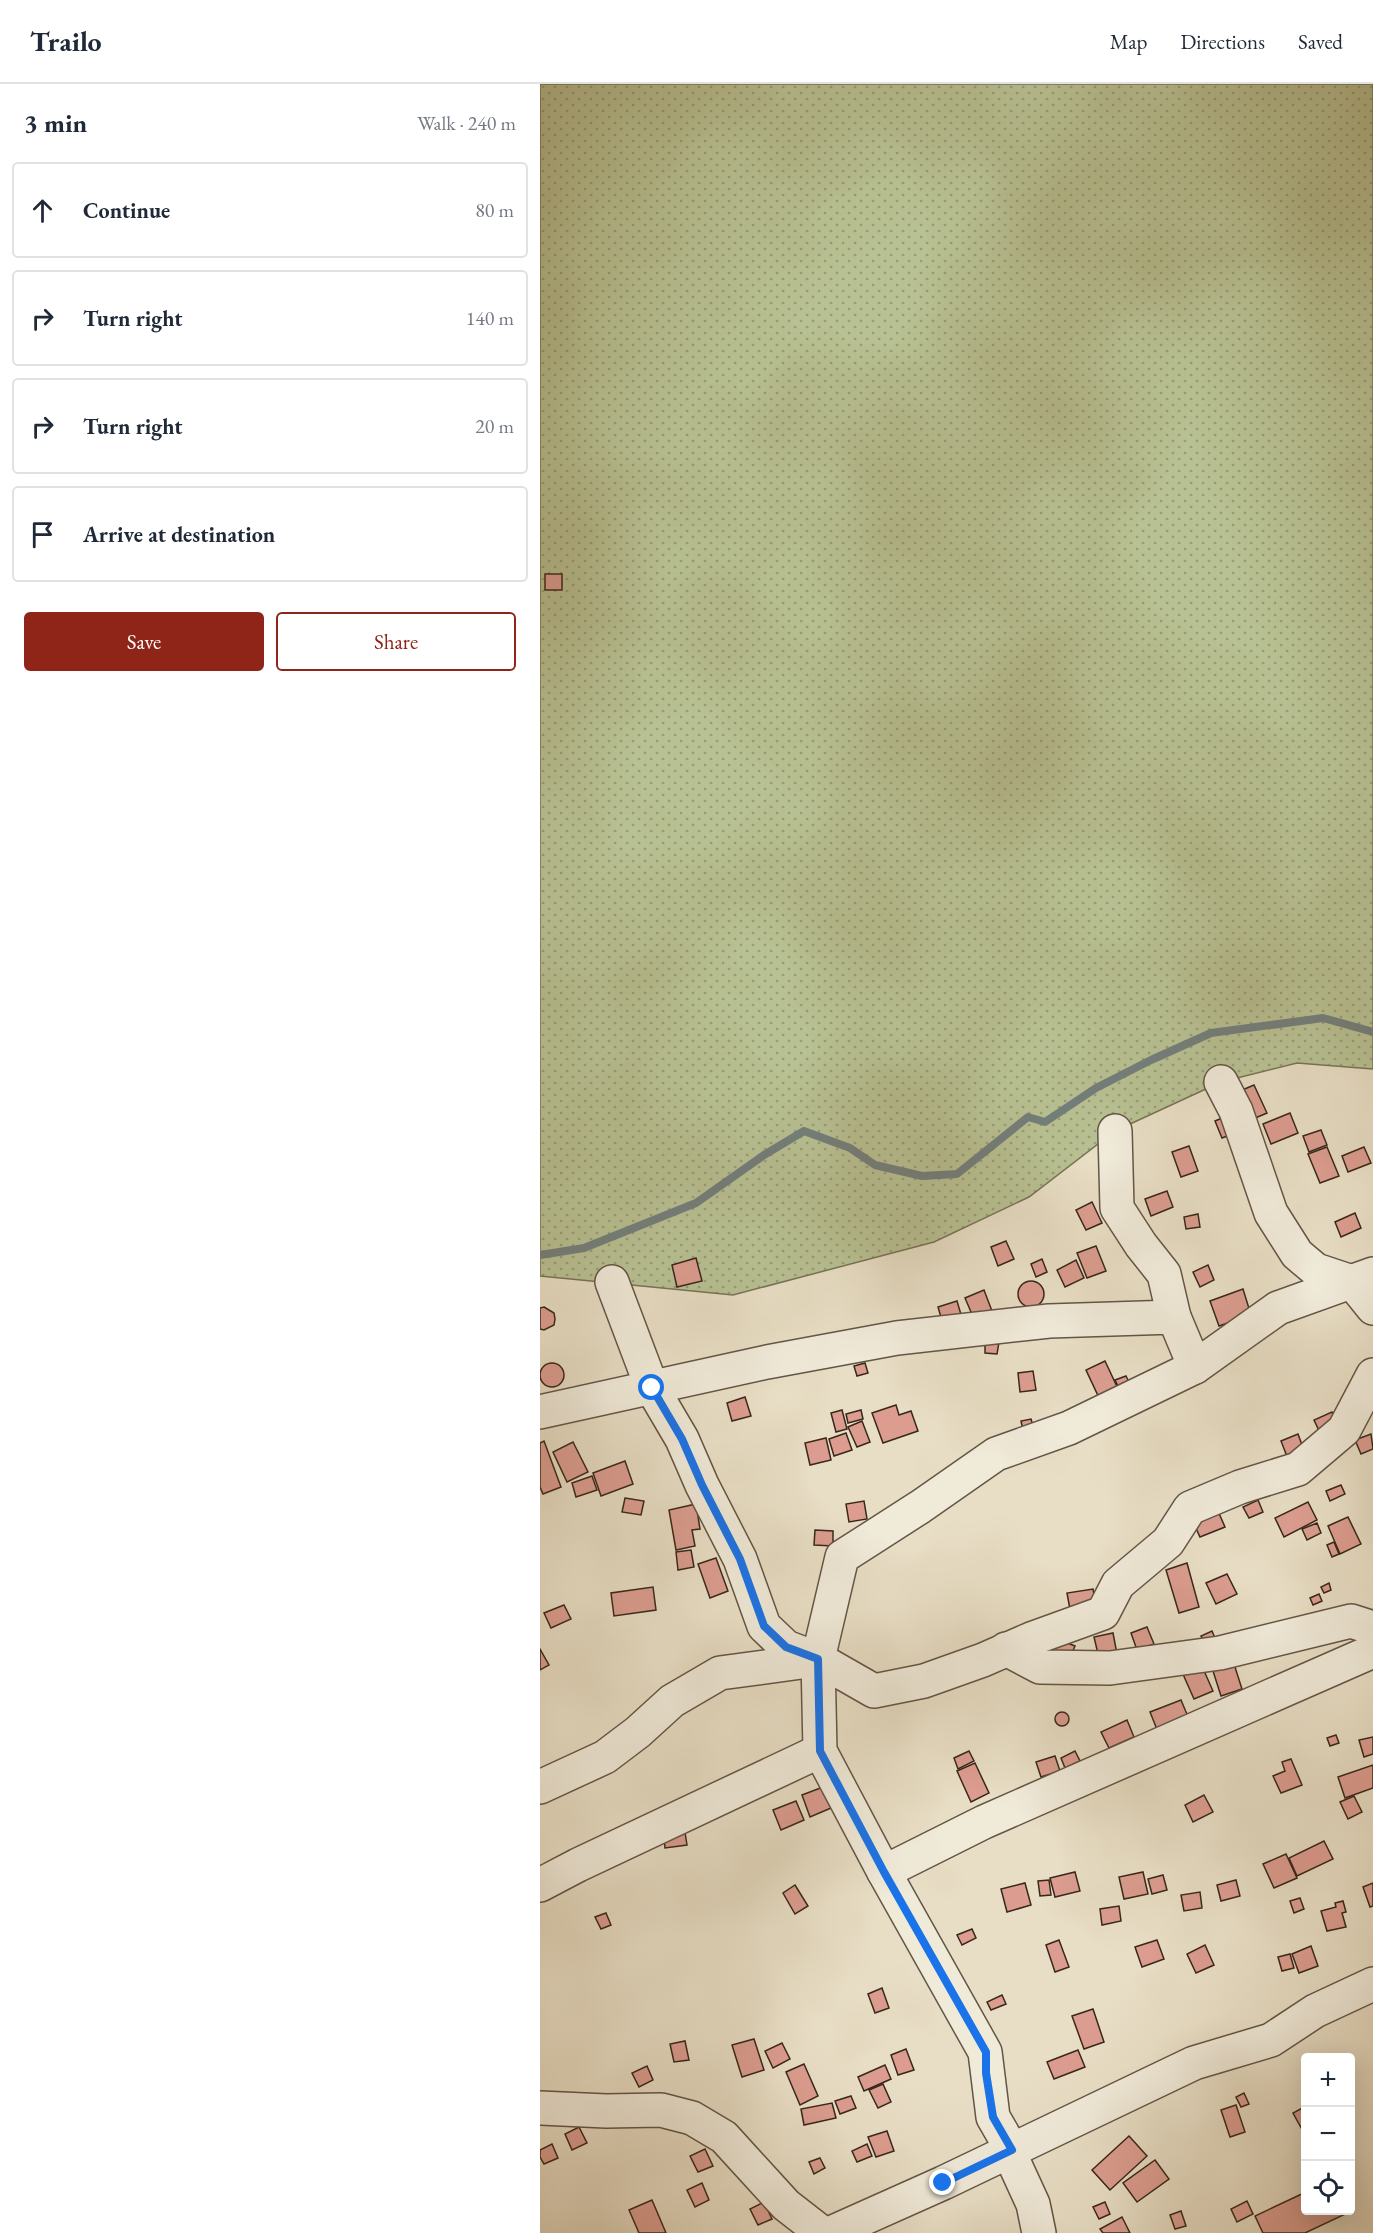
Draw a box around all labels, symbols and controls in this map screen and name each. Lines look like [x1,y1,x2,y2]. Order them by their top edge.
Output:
text: Trailo [30,23,102,59]
text: Map [1110,28,1147,55]
text: Directions [1180,28,1265,55]
text: Saved [1298,28,1343,55]
text: 3 min [24,106,87,140]
text: Walk · 240 m [417,110,516,136]
icon: ahead [26,194,59,227]
text: Continue [83,196,170,225]
text: 80 m [475,197,514,223]
icon: right [26,302,59,335]
text: Turn right [83,304,182,333]
text: 140 m [466,305,514,331]
icon: right [26,410,59,443]
text: Turn right [83,412,182,441]
text: 20 m [475,413,514,439]
icon: arrive [26,518,59,551]
text: Arrive at destination [83,520,275,549]
button: Save [24,612,264,671]
button: Share [276,612,516,671]
route start [638,1374,664,1400]
map controls [1301,2053,1355,2215]
button: + [1301,2053,1355,2107]
button: − [1301,2107,1355,2161]
button: locate [1301,2161,1355,2215]
route end [929,2169,955,2195]

